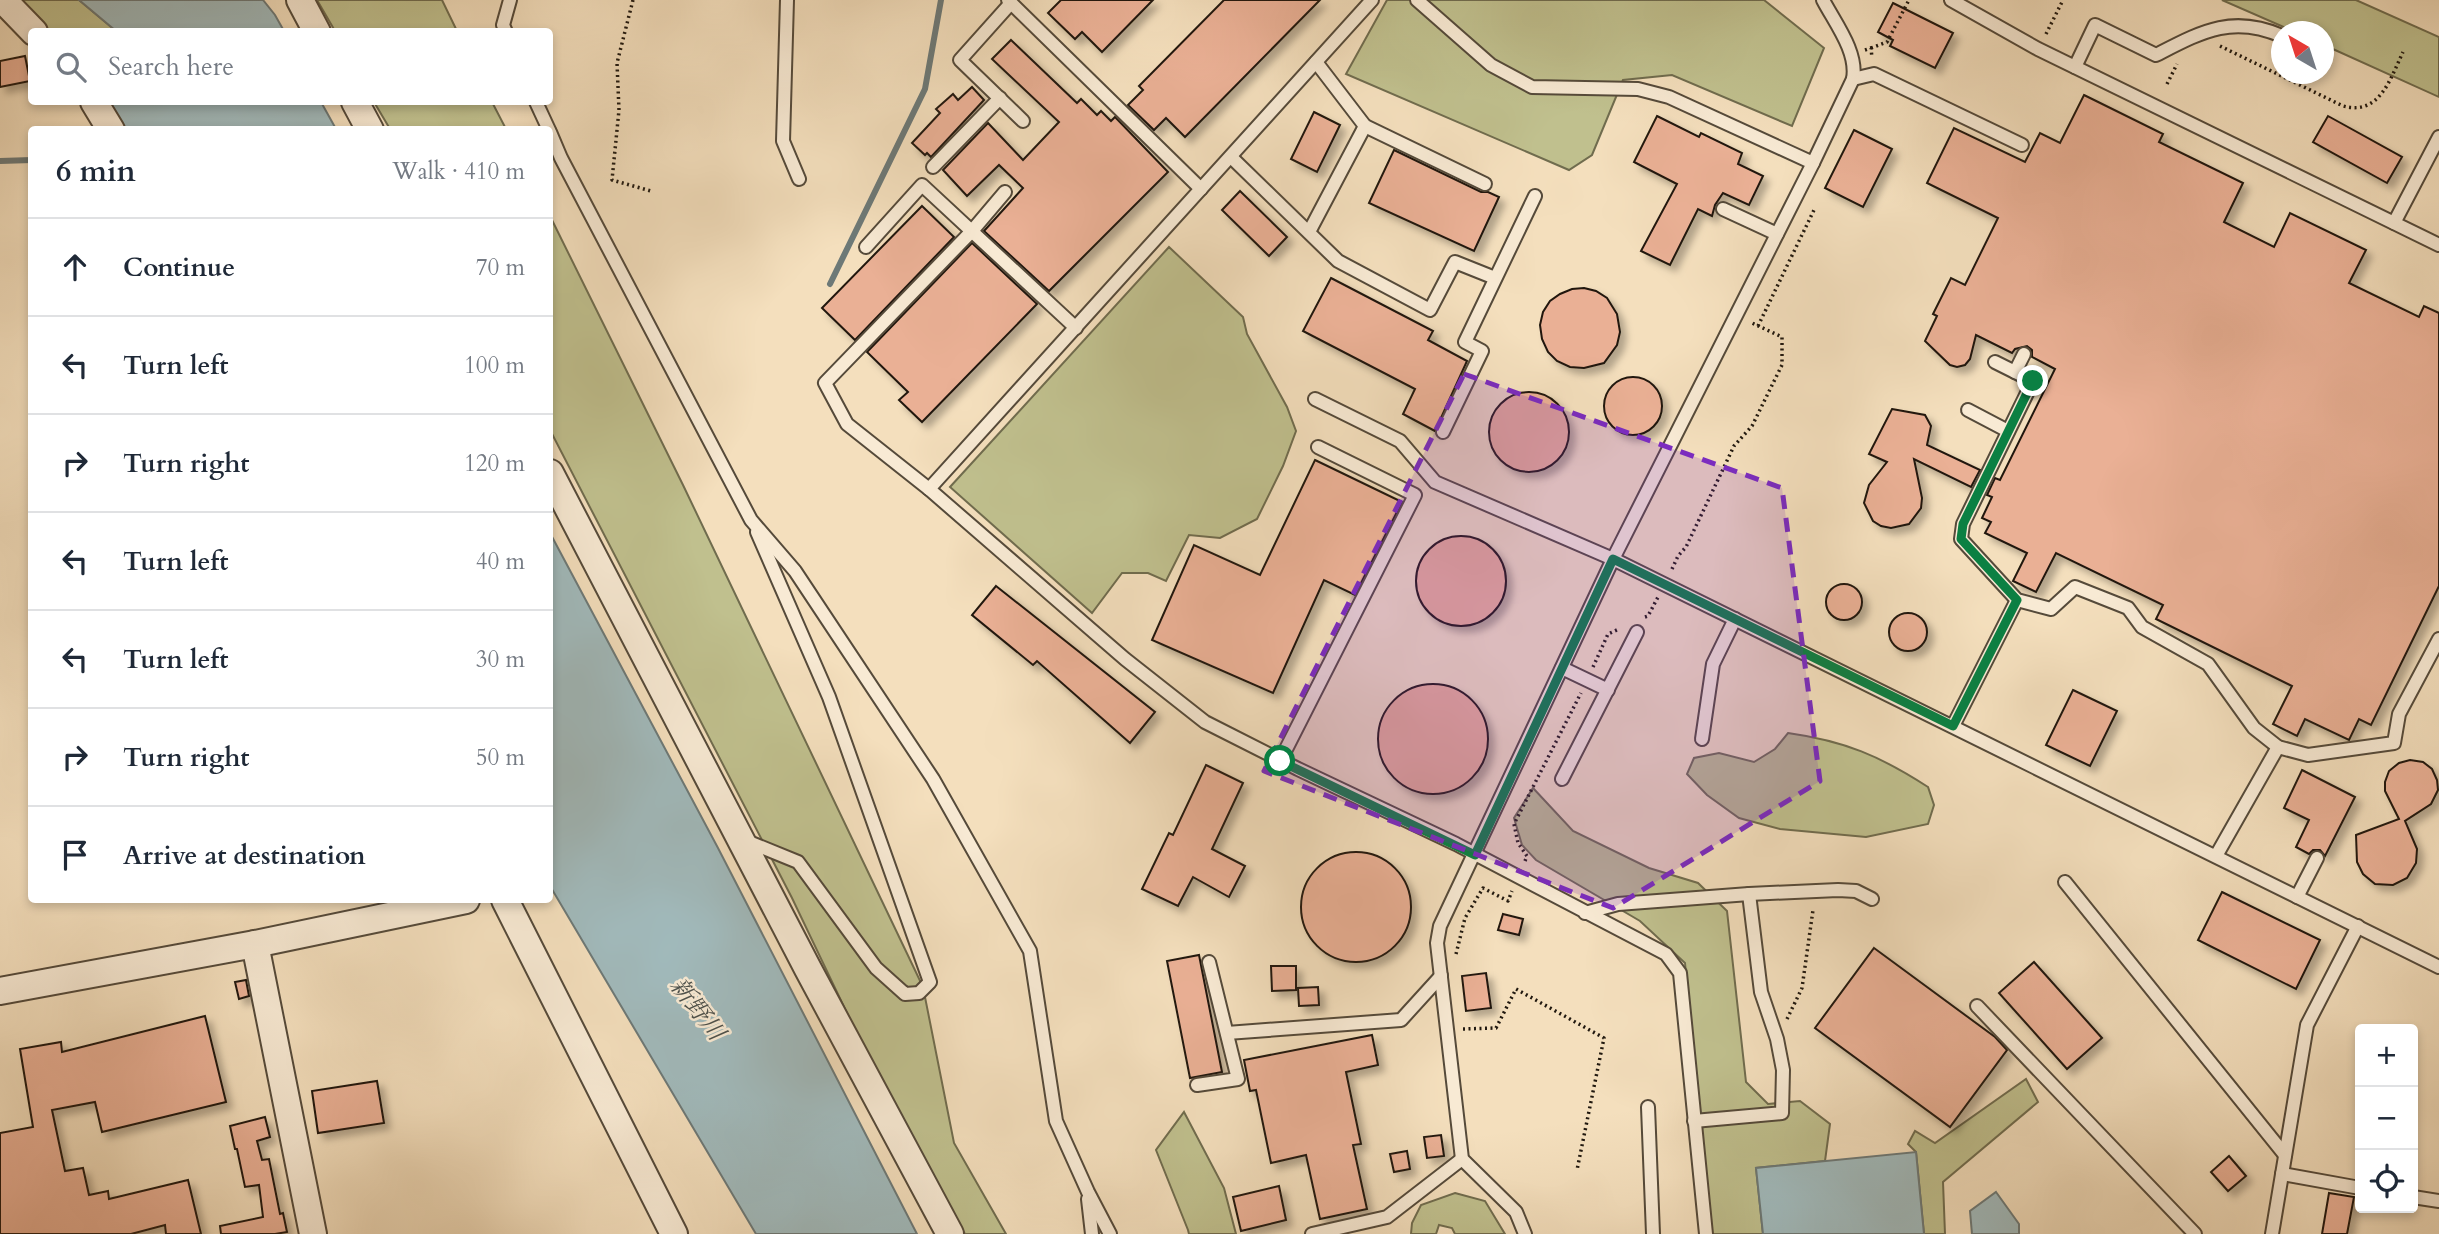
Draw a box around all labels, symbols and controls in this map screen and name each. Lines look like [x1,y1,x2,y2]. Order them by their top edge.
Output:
north arrow [2271,21,2334,84]
search box [28,28,553,105]
icon: search [52,48,90,86]
text: Search here [108,49,234,84]
text: 6 min [56,151,136,192]
text: Walk · 410 m [392,156,525,187]
icon: ahead [56,248,94,286]
text: Continue [123,250,235,285]
text: 70 m [476,252,525,283]
icon: left [56,346,94,384]
text: Turn left [123,348,228,383]
text: 100 m [464,350,525,381]
route end [2017,365,2048,396]
icon: right [56,444,94,482]
text: Turn right [123,446,250,481]
text: 120 m [464,448,525,479]
icon: left [56,542,94,580]
text: Turn left [123,544,228,579]
text: 40 m [476,546,525,577]
icon: left [56,640,94,678]
text: Turn left [123,642,228,677]
text: 30 m [476,644,525,675]
icon: right [56,738,94,776]
text: Turn right [123,740,250,775]
text: 50 m [476,742,525,773]
route start [1264,745,1295,776]
icon: arrive [56,836,94,874]
text: Arrive at destination [123,838,366,873]
water label: 新野川 [662,970,734,1050]
map controls [2355,1024,2418,1213]
button: + [2355,1024,2418,1087]
button: − [2355,1087,2418,1150]
button: locate [2355,1150,2418,1213]

